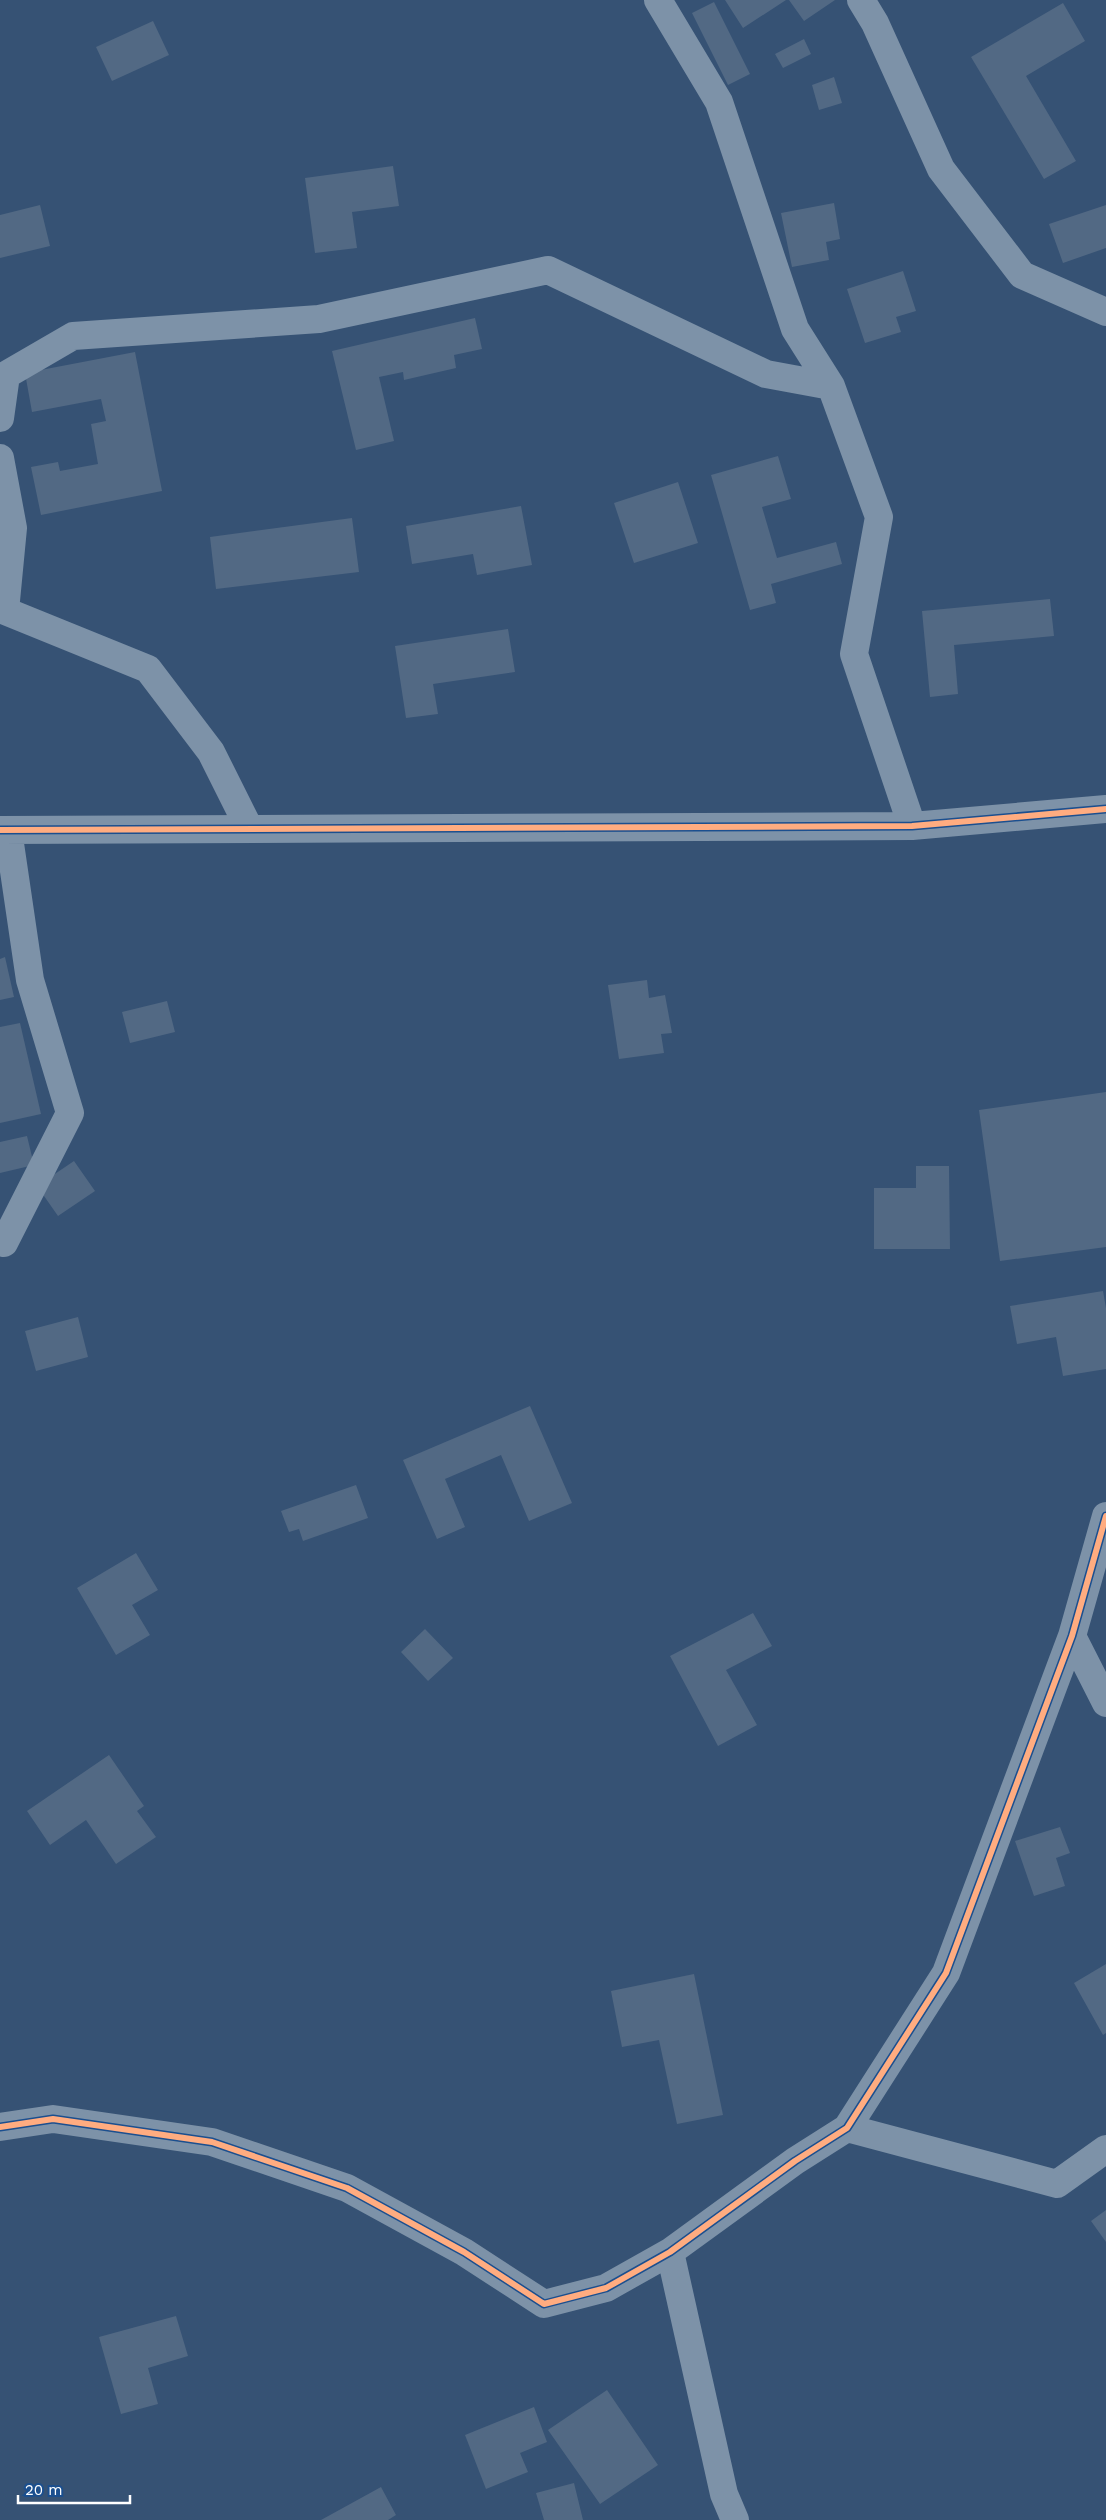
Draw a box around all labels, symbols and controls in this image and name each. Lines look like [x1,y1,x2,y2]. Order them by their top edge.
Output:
scale bar [18,2472,130,2504]
text: 20 m [25,2481,63,2499]

